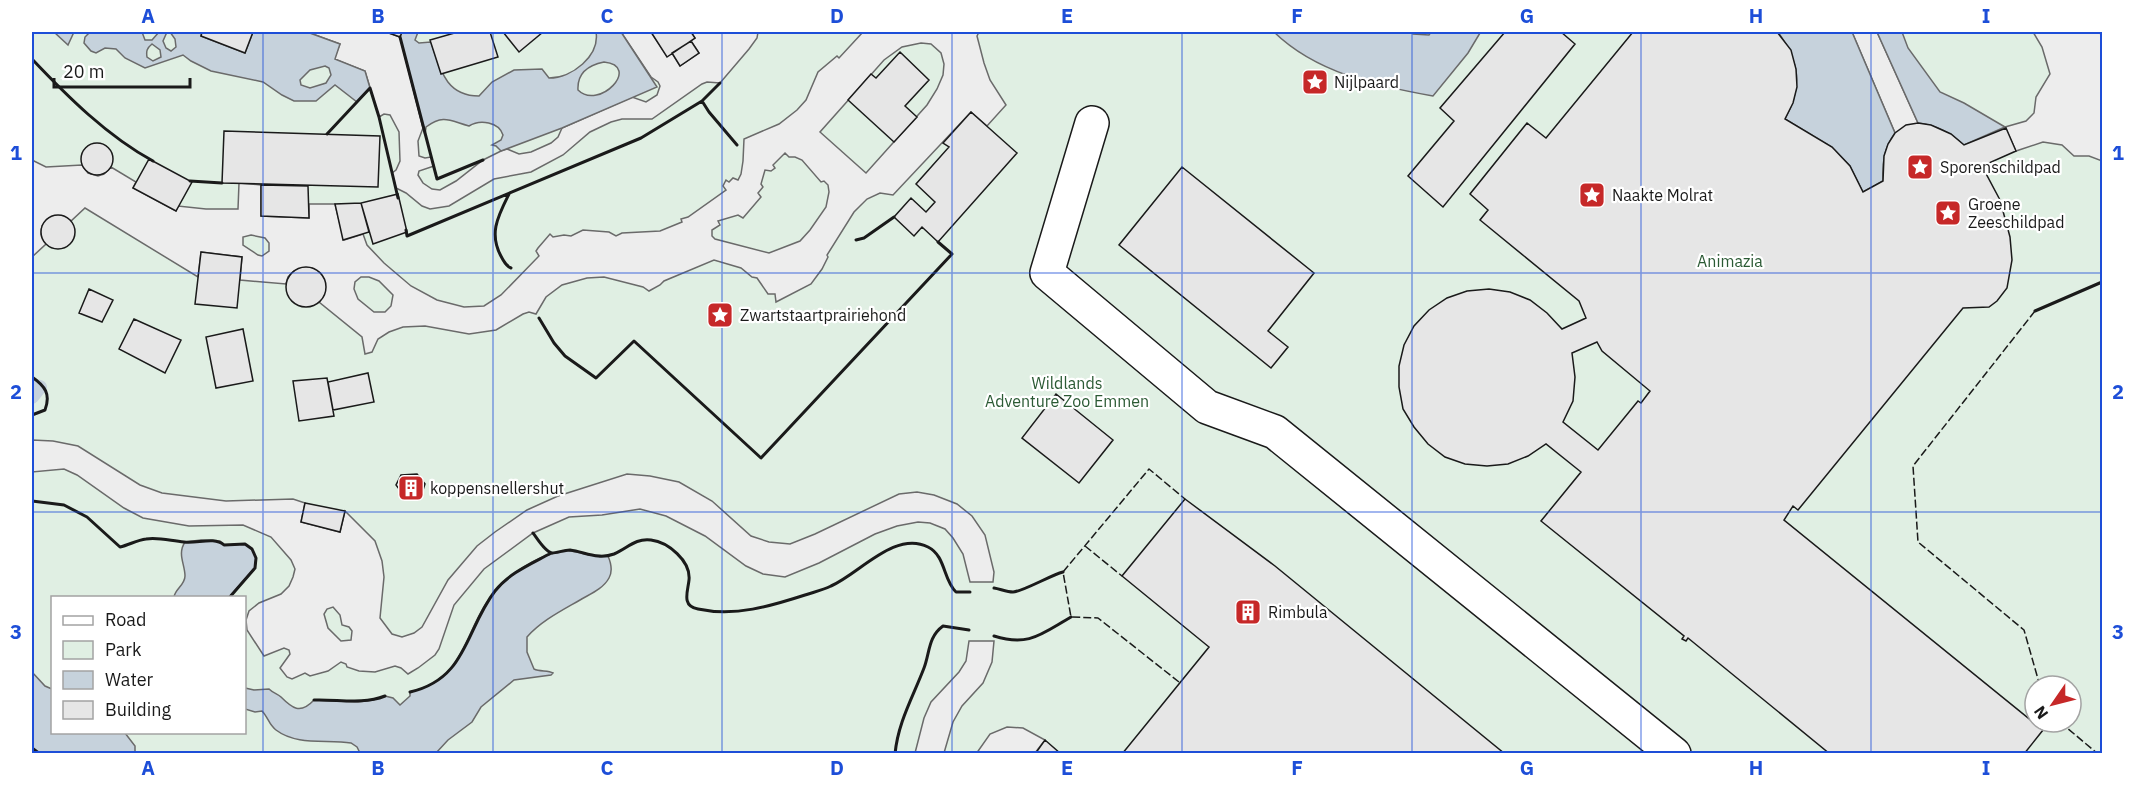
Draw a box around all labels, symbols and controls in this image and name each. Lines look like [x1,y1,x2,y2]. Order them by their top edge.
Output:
text: A [141,2,155,29]
text: B [371,2,385,29]
text: C [600,2,614,29]
text: D [830,2,844,29]
text: E [1061,2,1073,29]
text: F [1291,2,1303,29]
text: G [1520,2,1534,29]
text: H [1749,2,1763,29]
text: I [1982,2,1990,29]
scale bar [54,51,190,89]
text: 20 m [63,60,105,83]
place icon: Nijlpaard [1300,67,1330,97]
place label: Nijlpaard [1334,72,1399,92]
text: 1 [10,139,22,166]
text: 1 [2112,139,2124,166]
place icon: Sporenschildpad [1905,152,1935,182]
place label: Sporenschildpad [1940,157,2061,177]
place icon: Naakte Molrat [1577,180,1607,210]
place label: Naakte Molrat [1612,185,1713,205]
place label: Groene Zeeschildpad [1968,194,2064,232]
place icon: Groene Zeeschildpad [1933,198,1963,228]
park label: Animazia [1697,251,1763,271]
place icon: Zwartstaartprairiehond [705,300,735,330]
place label: Zwartstaartprairiehond [740,305,906,325]
park label: Wildlands Adventure Zoo Emmen [985,373,1149,411]
text: 2 [10,378,22,405]
text: 2 [2112,378,2124,405]
building icon: koppensnellershut [396,473,426,503]
place label: koppensnellershut [430,478,564,498]
legend [51,596,246,734]
building icon: Rimbula [1233,597,1263,627]
place label: Rimbula [1268,602,1328,622]
text: Road [105,608,146,631]
text: 3 [10,618,22,645]
text: 3 [2112,618,2124,645]
text: Park [105,638,142,661]
text: Water [105,668,154,691]
north arrow [2023,674,2083,734]
text: Building [105,698,172,721]
text: N [2029,702,2052,723]
text: A [141,754,155,781]
text: B [371,754,385,781]
text: C [600,754,614,781]
text: D [830,754,844,781]
text: E [1061,754,1073,781]
text: F [1291,754,1303,781]
text: G [1520,754,1534,781]
text: H [1749,754,1763,781]
text: I [1982,754,1990,781]

